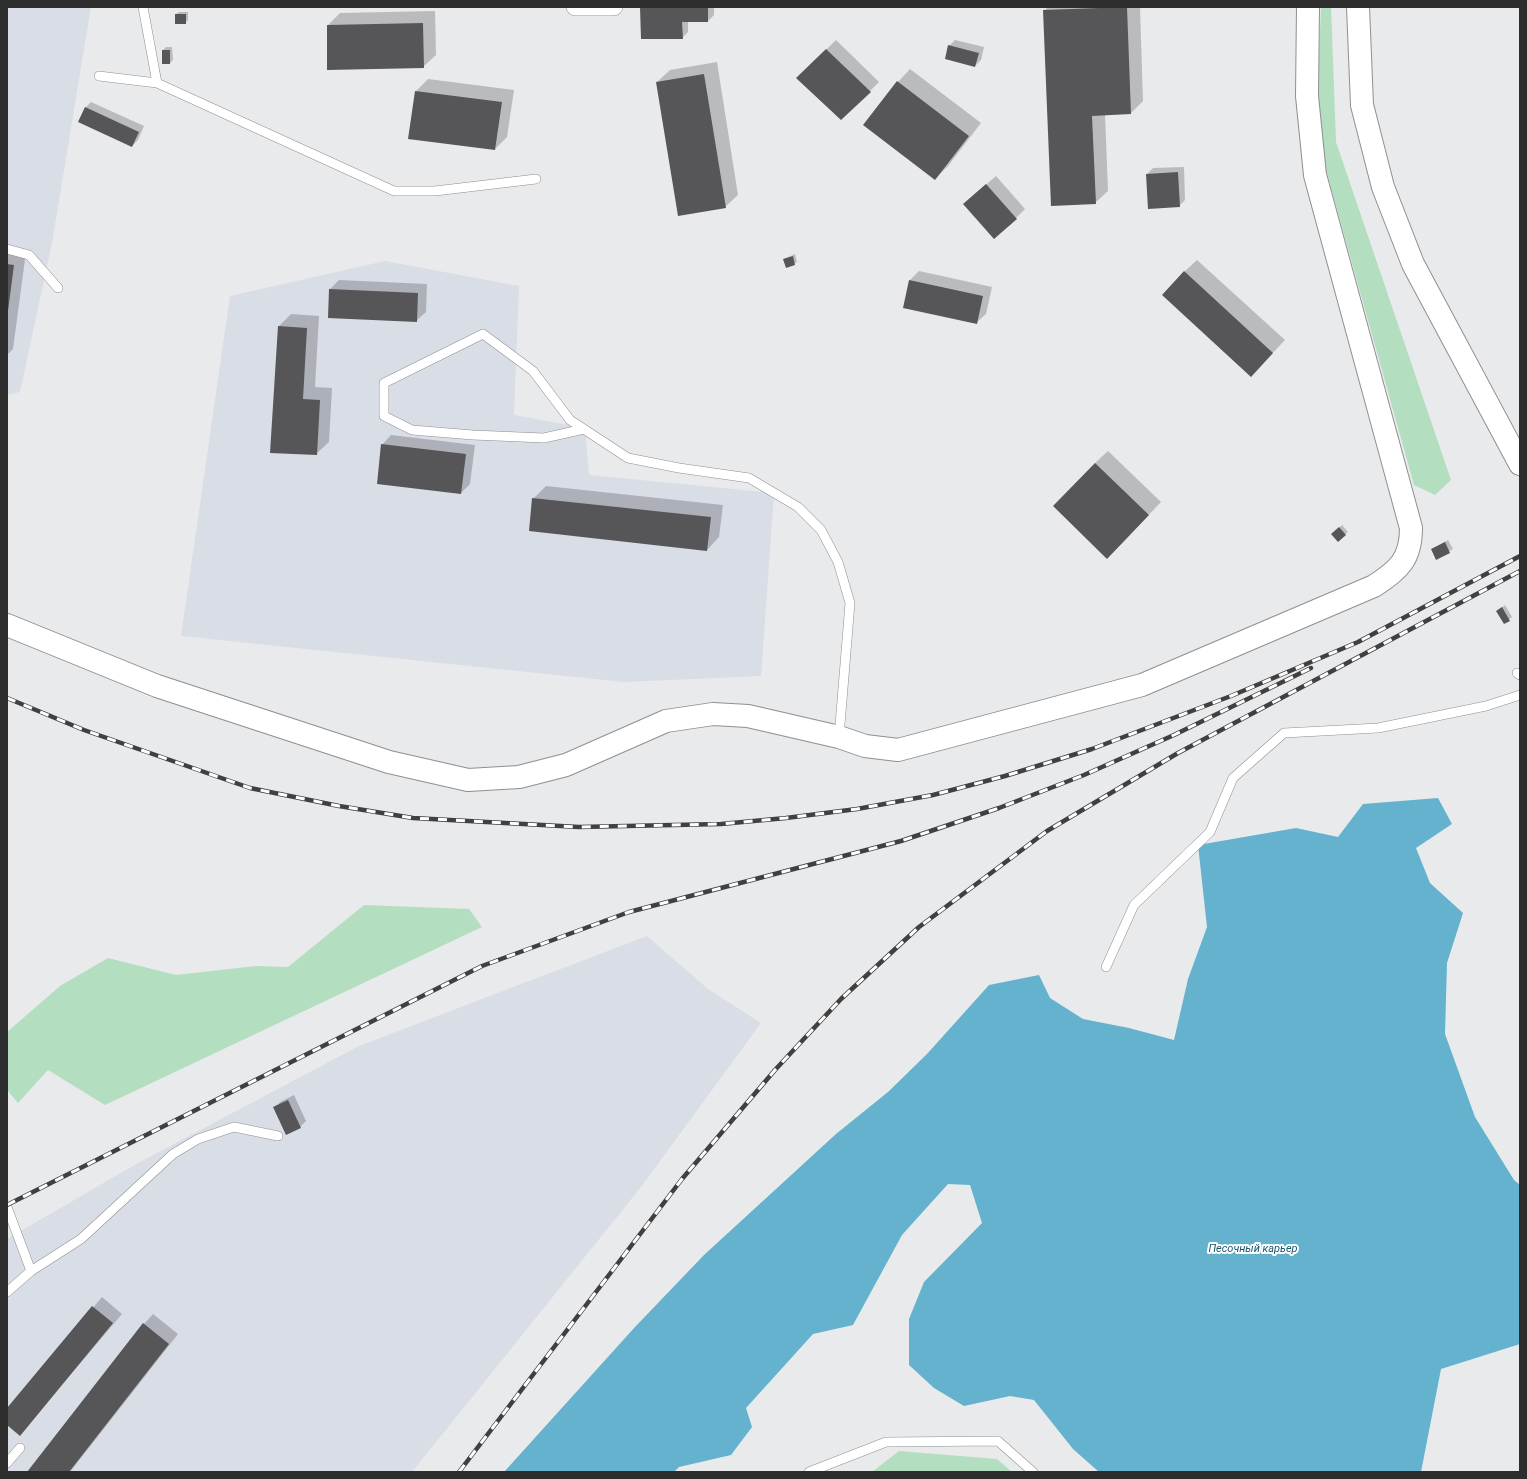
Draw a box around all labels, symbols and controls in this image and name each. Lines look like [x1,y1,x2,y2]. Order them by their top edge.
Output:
water label: Песочный карьер [1208,1242,1298,1256]

